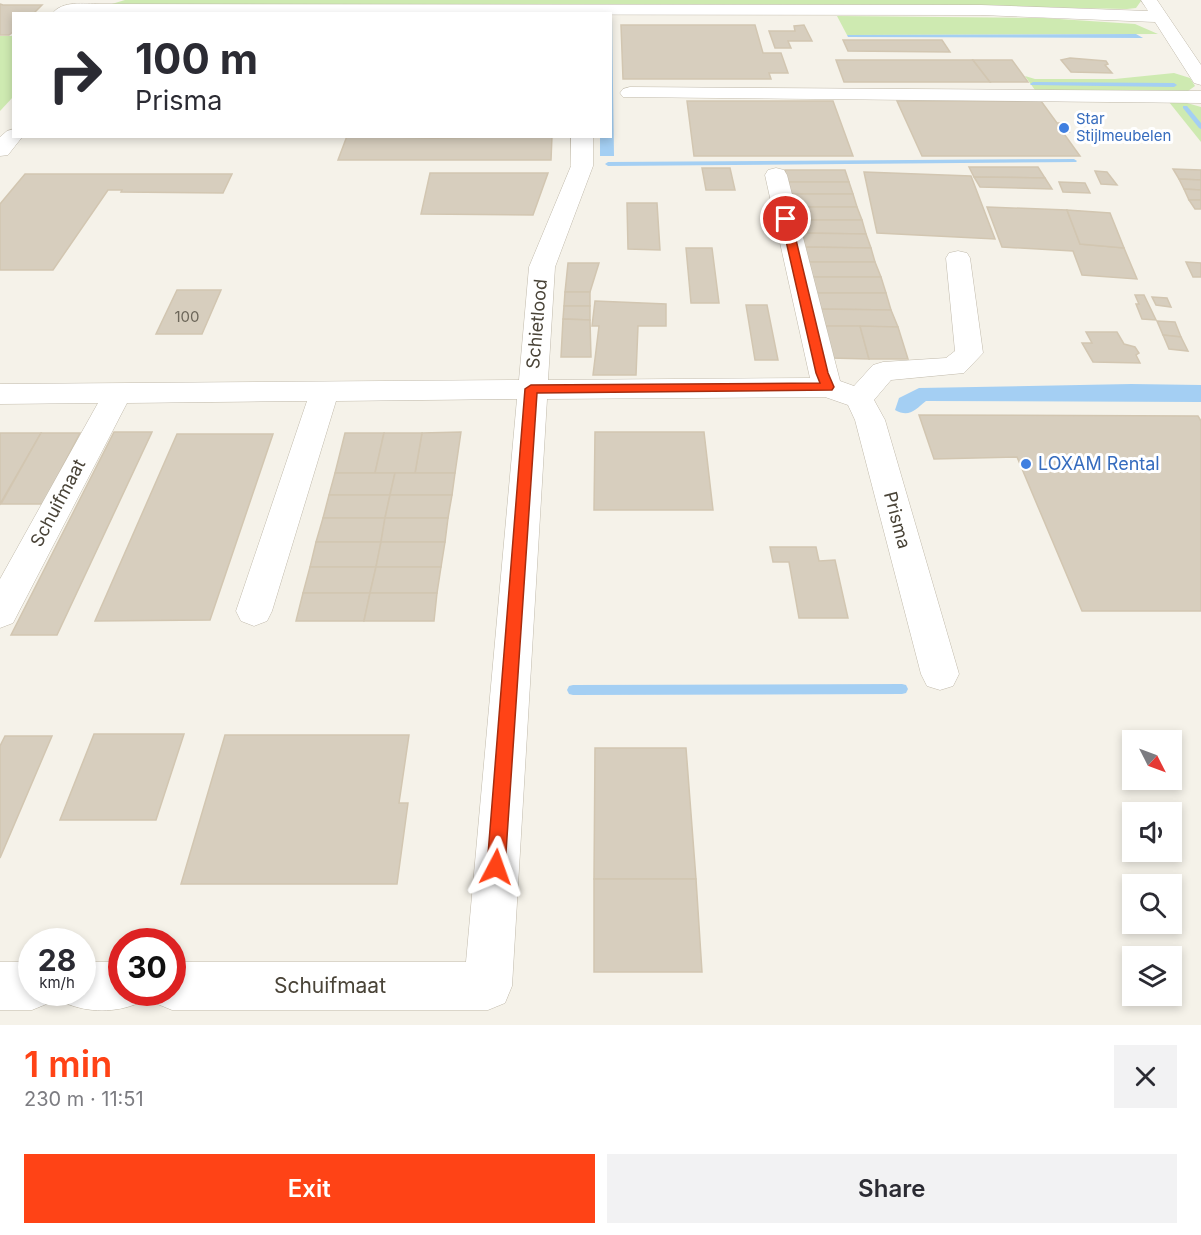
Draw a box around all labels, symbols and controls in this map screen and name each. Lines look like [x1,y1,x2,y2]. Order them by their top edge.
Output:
text: 100 m [135,33,258,84]
icon: right [36,36,114,114]
text: Prisma [135,84,222,117]
place label: Star Stijlmeubelen [1076,109,1171,145]
marker: Star Stijlmeubelen [1057,121,1071,135]
pin [760,193,811,244]
icon: arrive [769,202,802,235]
street label: Schietlood [522,278,551,370]
house number: 100 [174,307,200,326]
place label: LOXAM Rental [1038,453,1160,474]
street label: Schuifmaat [26,455,89,550]
marker: LOXAM Rental [1019,457,1033,471]
street label: Prisma [880,489,915,551]
north arrow [1122,730,1182,790]
map controls [1122,730,1182,1006]
button: sound [1122,802,1182,862]
position arrow [464,835,528,899]
button: search [1122,874,1182,934]
speed limit sign: 30 [108,928,186,1006]
text: 28 [38,942,76,978]
button: layers [1122,946,1182,1006]
text: km/h [39,973,75,992]
street label: Schuifmaat [274,973,386,998]
text: 1 min [24,1042,112,1086]
button: close [1114,1045,1177,1108]
text: 230 m · 11:51 [24,1087,144,1111]
button: Exit [24,1154,595,1223]
button: Share [607,1154,1177,1223]

